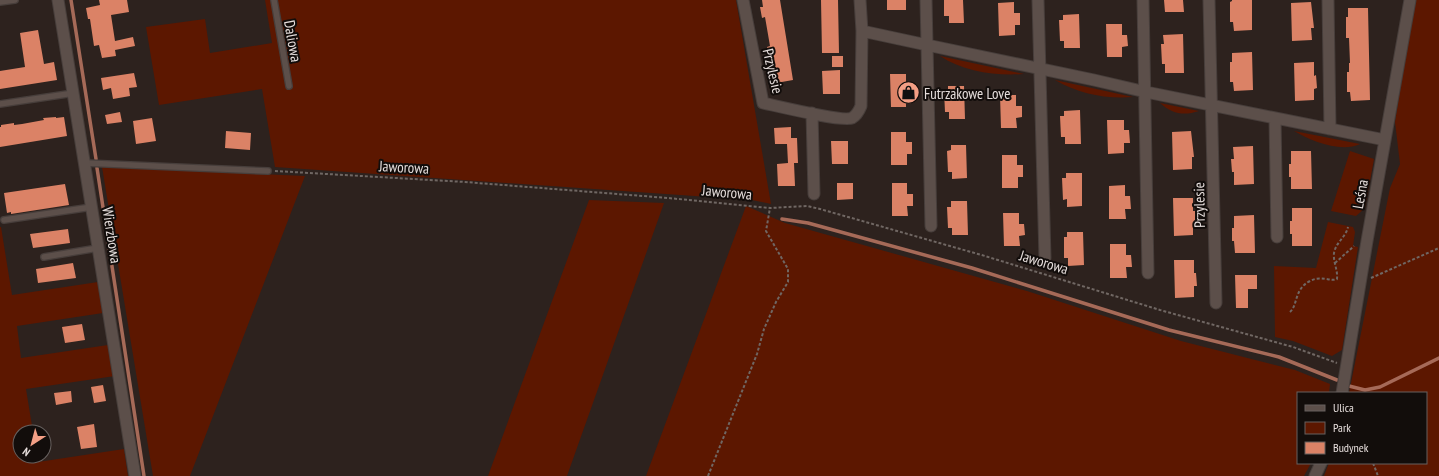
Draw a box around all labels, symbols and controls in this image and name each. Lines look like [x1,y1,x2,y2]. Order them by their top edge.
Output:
street label: Daliowa [280,19,306,63]
street label: Przylesie [759,47,787,95]
shop icon: Futrzakowe Love [896,80,922,106]
place label: Futrzakowe Love [924,84,1010,103]
street label: Jaworowa [377,156,430,178]
street label: Leśna [1348,178,1372,210]
street label: Jaworowa [700,180,753,204]
street label: Przylesie [1189,182,1209,228]
street label: Wierzbowa [98,205,126,265]
street label: Jaworowa [1016,245,1071,278]
legend [1297,392,1427,464]
text: Ulica [1333,400,1354,415]
text: Park [1333,420,1351,435]
north arrow [12,424,52,464]
text: Budynek [1333,440,1369,455]
text: N [20,445,33,460]

